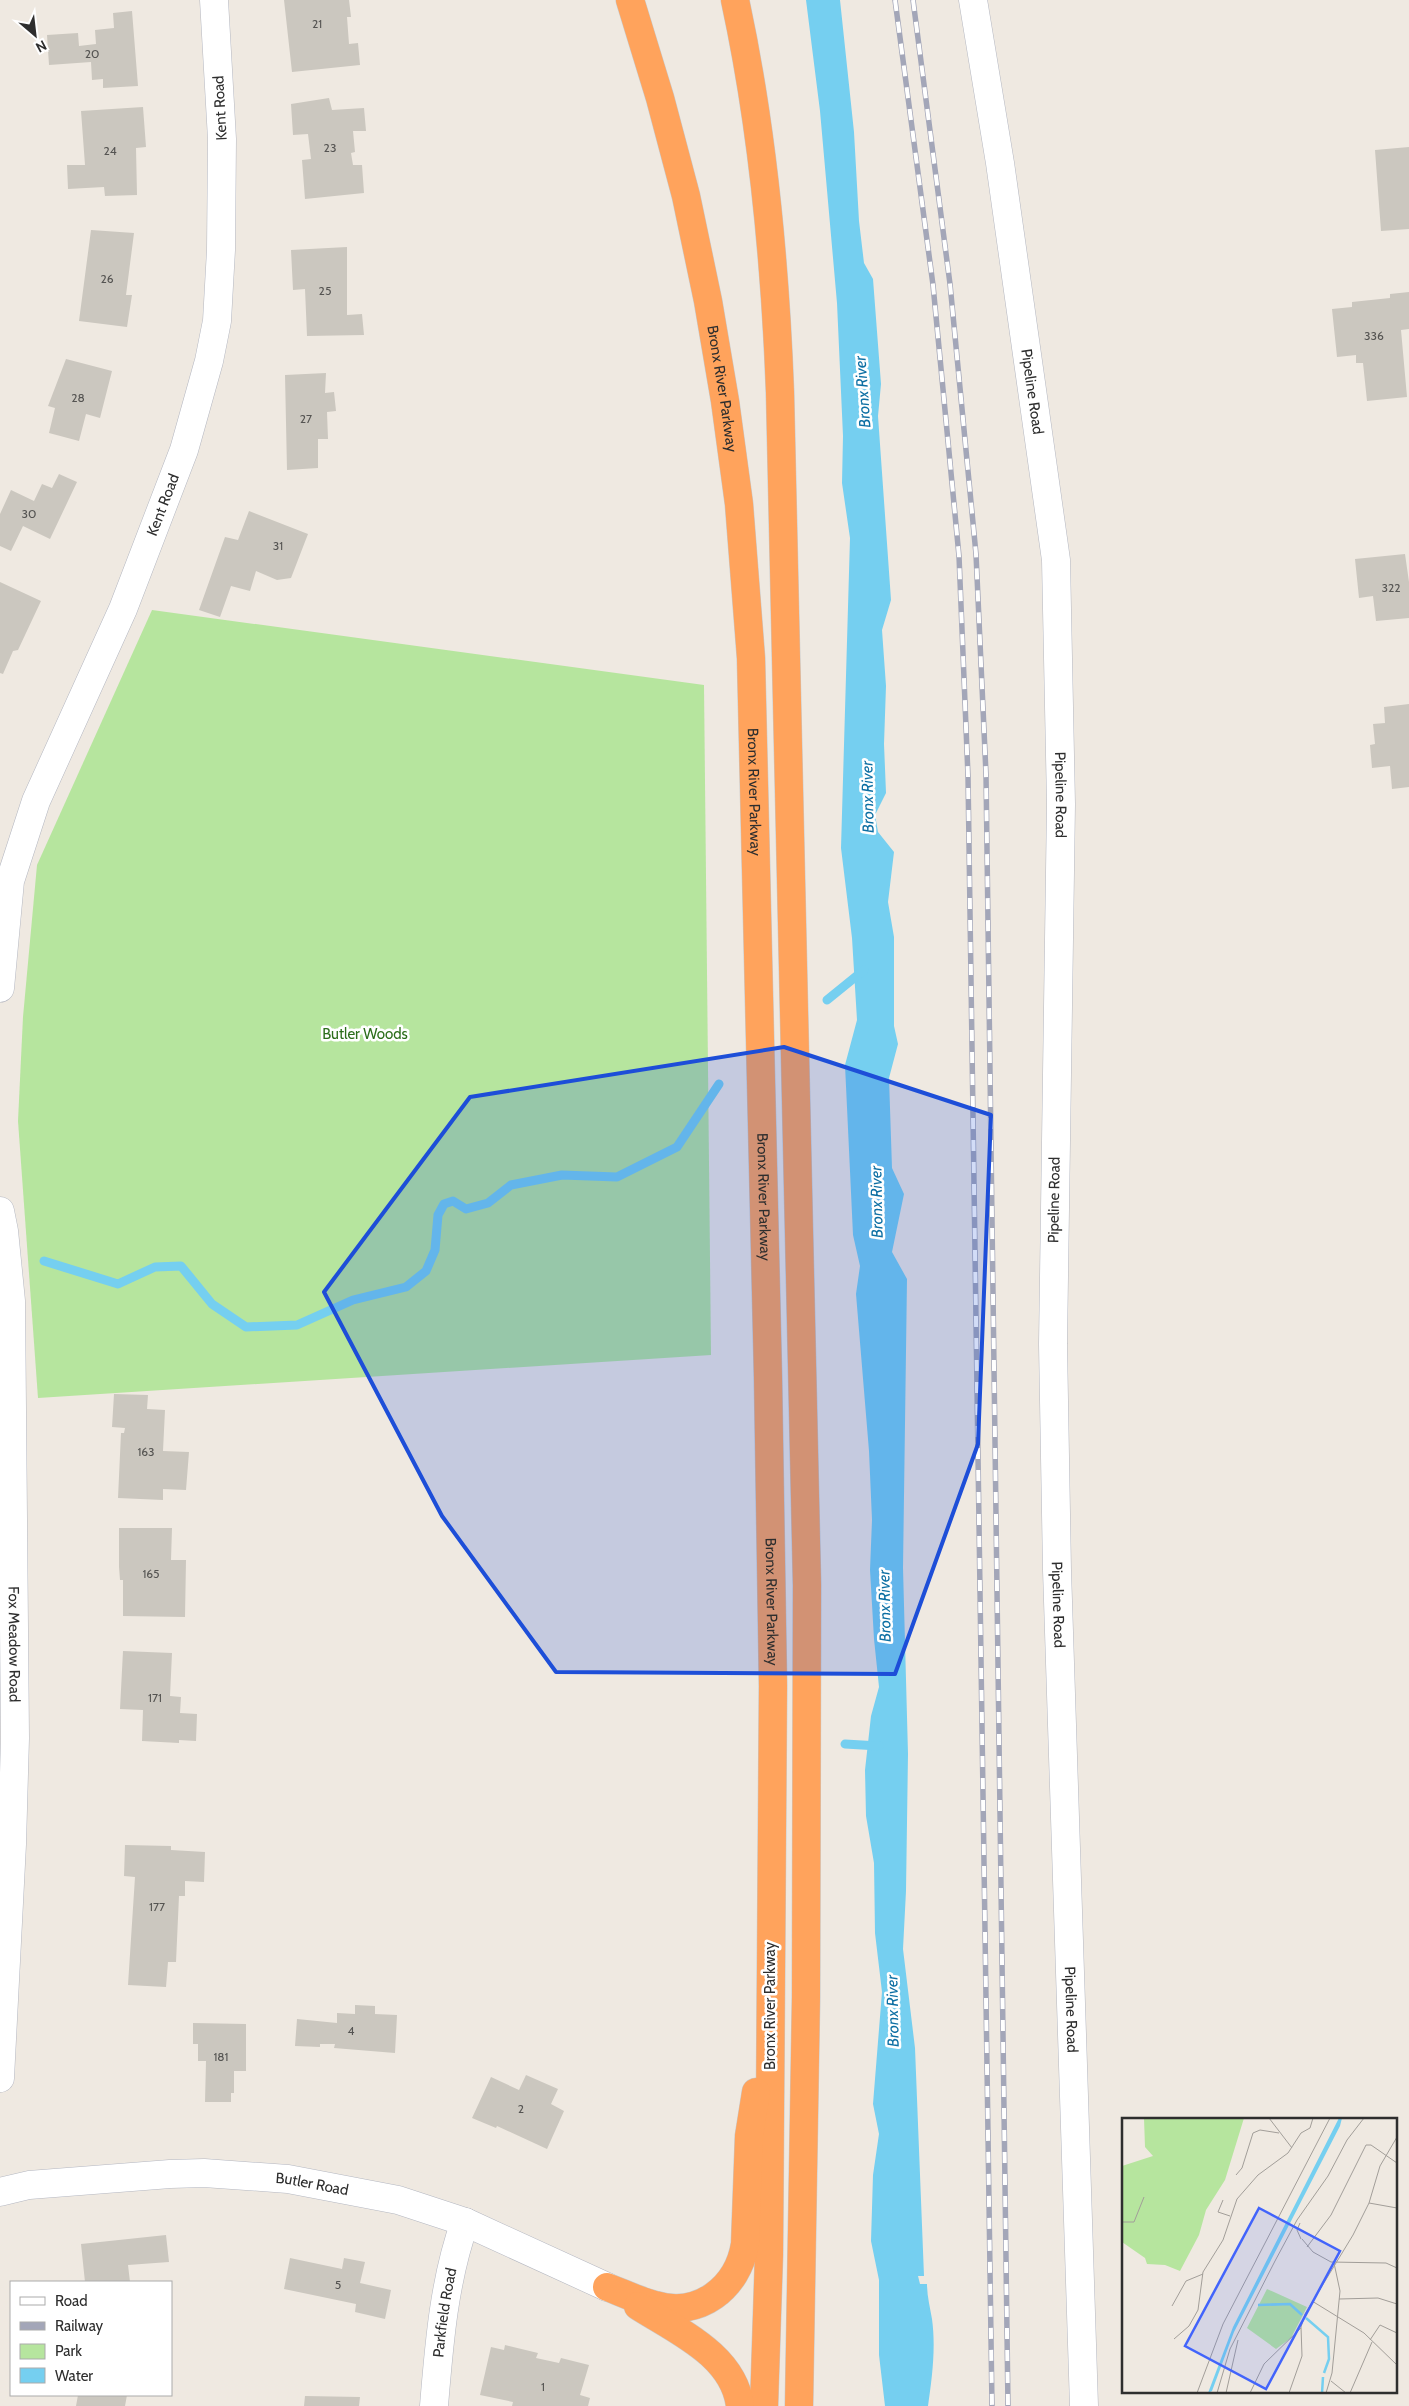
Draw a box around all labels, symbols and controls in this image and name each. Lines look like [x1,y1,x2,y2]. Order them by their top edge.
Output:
north arrow [10,10,60,60]
house number: 21 [312,16,322,31]
text: N [33,36,50,57]
house number: 20 [85,46,99,61]
street label: Kent Road [209,75,231,141]
house number: 23 [324,140,336,155]
house number: 24 [103,143,117,158]
house number: 26 [100,271,114,286]
house number: 25 [319,283,331,298]
street label: Bronx River Parkway [703,324,741,454]
house number: 336 [1364,328,1384,343]
street label: Pipeline Road [1017,347,1047,436]
water label: Bronx River [850,354,874,429]
house number: 28 [71,390,85,405]
house number: 27 [300,411,312,426]
street label: Kent Road [143,471,183,538]
house number: 30 [22,506,36,521]
house number: 31 [273,538,283,553]
house number: 322 [1381,580,1401,595]
street label: Bronx River Parkway [744,728,765,857]
street label: Pipeline Road [1051,751,1070,838]
water label: Bronx River [857,760,878,833]
park label: Butler Woods [322,1025,408,1043]
street label: Bronx River Parkway [753,1133,774,1262]
street label: Pipeline Road [1044,1157,1064,1243]
water label: Bronx River [866,1165,887,1238]
house number: 163 [137,1444,155,1459]
street label: Bronx River Parkway [762,1538,782,1666]
street label: Pipeline Road [1048,1561,1069,1648]
house number: 165 [142,1566,160,1581]
water label: Bronx River [874,1569,895,1642]
street label: Fox Meadow Road [5,1586,24,1702]
house number: 171 [148,1690,162,1705]
house number: 177 [149,1899,165,1914]
street label: Bronx River Parkway [761,1942,779,2070]
street label: Pipeline Road [1061,1966,1082,2053]
water label: Bronx River [882,1974,903,2047]
house number: 4 [348,2023,355,2038]
house number: 181 [213,2049,229,2064]
house number: 2 [518,2101,524,2116]
inset map [1122,2118,1396,2394]
street label: Butler Road [275,2169,350,2199]
street label: Parkfield Road [429,2266,460,2358]
house number: 5 [335,2277,341,2292]
legend [10,2281,172,2396]
text: Road [55,2292,88,2310]
text: Railway [55,2317,104,2335]
text: Park [55,2342,82,2360]
text: Water [55,2367,93,2385]
house number: 1 [541,2379,545,2394]

